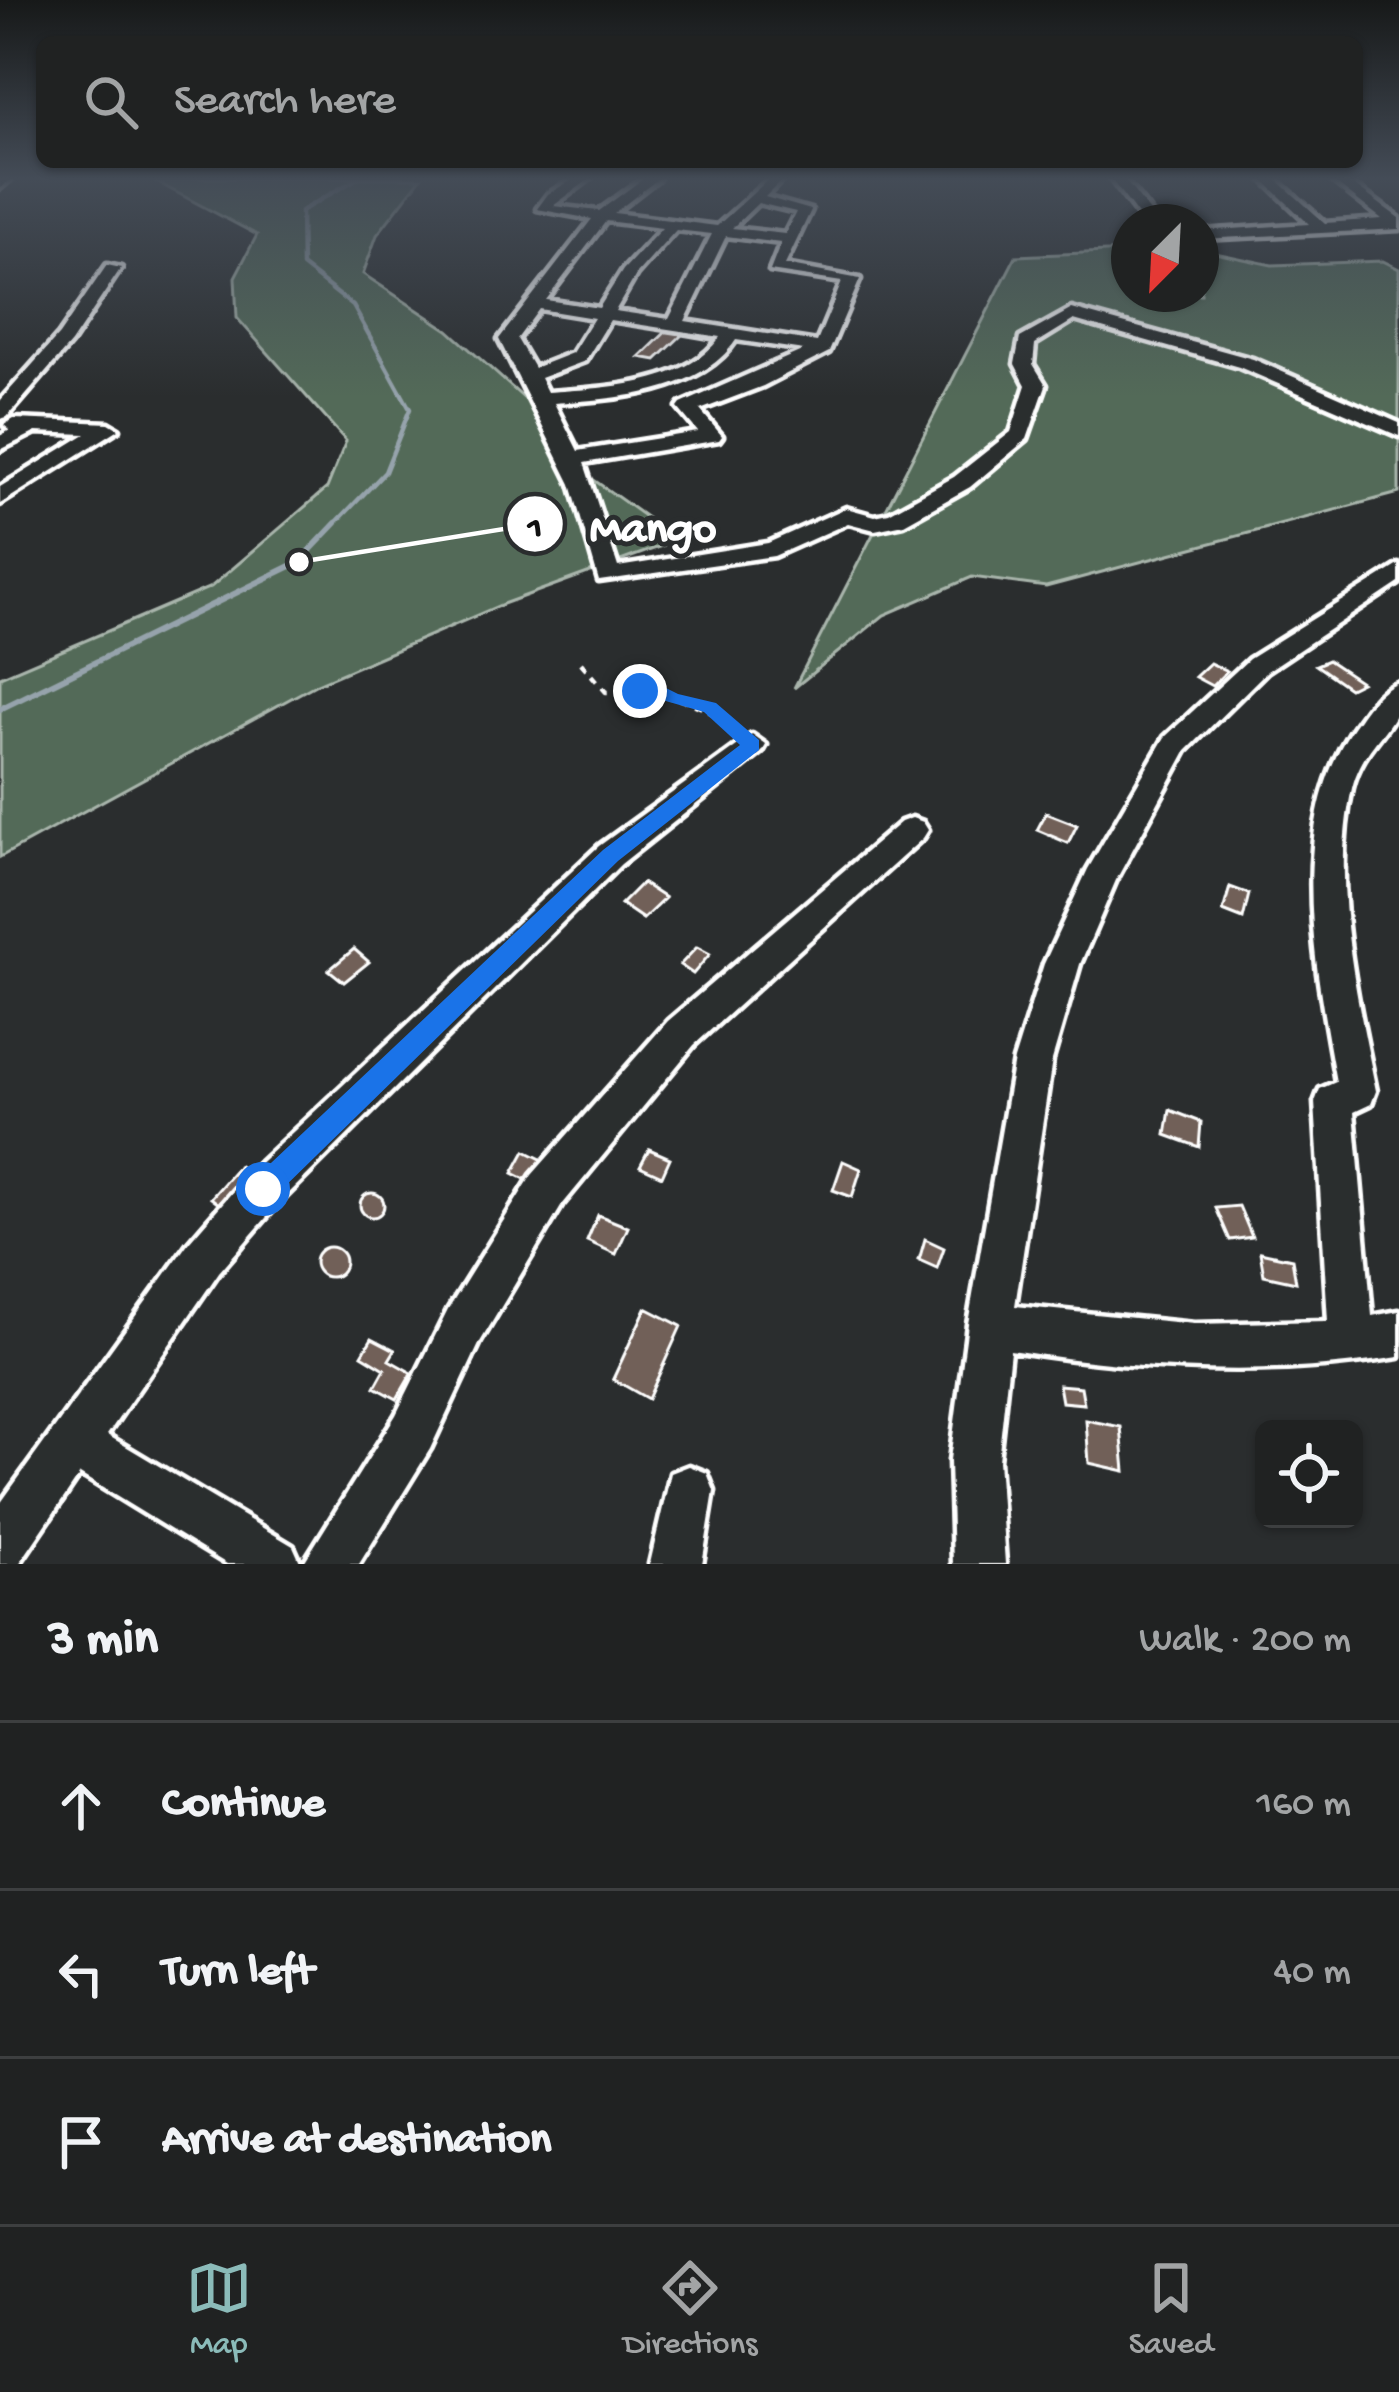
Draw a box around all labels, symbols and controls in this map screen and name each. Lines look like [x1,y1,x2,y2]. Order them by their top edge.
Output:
search box [36,36,1363,168]
icon: search [78,69,144,135]
text: Search here [174,76,396,129]
north arrow [1111,204,1219,312]
callout: Mango [505,484,740,565]
text: Mango [590,505,717,558]
text: 1 [526,509,542,552]
route end [613,664,667,718]
route start [236,1162,290,1216]
map controls [1255,1420,1363,1528]
button: locate [1255,1420,1363,1528]
text: 3 min [48,1612,158,1672]
text: Walk · 200 m [1139,1619,1351,1665]
icon: ahead [48,1773,114,1839]
text: Continue [162,1779,325,1832]
text: 160 m [1256,1783,1351,1829]
icon: left [48,1941,114,2007]
text: Turn left [162,1947,314,2000]
text: 40 m [1273,1951,1351,1997]
icon: arrive [48,2109,114,2175]
text: Arrive at destination [162,2115,551,2168]
tab: Map [186,2255,252,2365]
tab: Directions [623,2255,757,2365]
tab: Saved [1129,2255,1213,2365]

